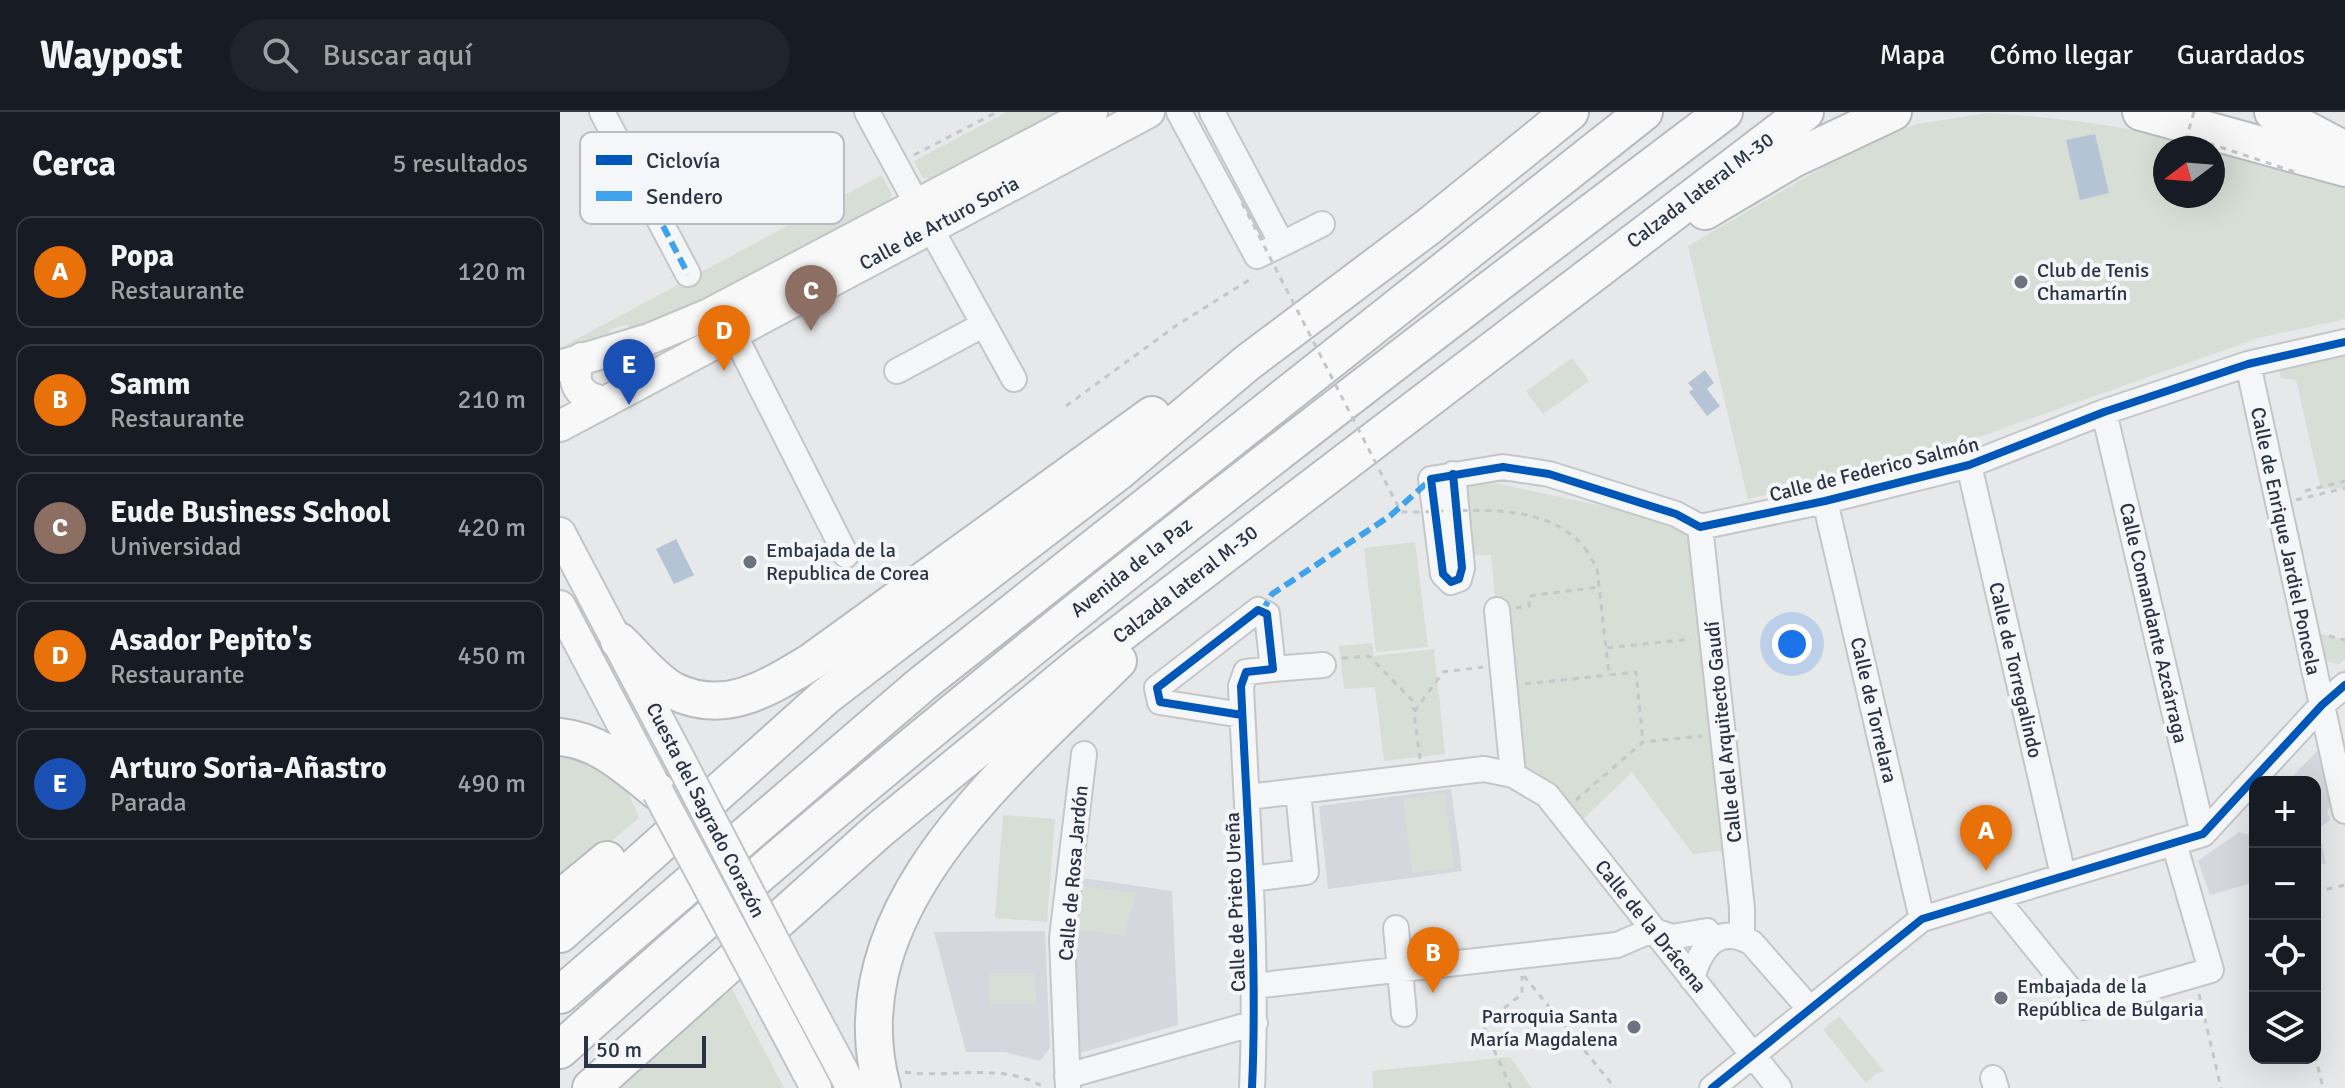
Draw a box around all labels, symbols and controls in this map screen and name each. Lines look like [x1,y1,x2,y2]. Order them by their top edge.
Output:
search box [230,19,790,91]
text: Waypost [40,32,182,79]
icon: search [258,33,302,77]
text: Buscar aquí [322,37,473,74]
text: Mapa [1880,38,1945,72]
text: Cómo llegar [1989,38,2133,72]
text: Guardados [2177,38,2305,72]
street label: Calzada lateral M-30 [1622,127,1779,254]
legend [580,132,844,224]
north arrow [2153,136,2225,208]
text: Cerca [32,143,116,185]
text: Ciclovía [646,147,720,174]
text: 5 resultados [392,148,528,180]
street label: Calle de Arturo Soria [855,171,1023,276]
text: Sendero [646,183,723,210]
text: Popa [110,238,174,275]
text: A [52,256,68,288]
text: 120 m [457,256,526,288]
place label: Club de Tenis Chamartín [2037,258,2149,306]
pin: C [785,265,837,331]
marker: Club de Tenis Chamartín [2012,273,2030,291]
text: Restaurante [110,275,245,307]
pin: D [698,305,750,371]
pin: E [603,339,655,405]
text: Samm [110,366,191,403]
text: B [52,384,68,416]
text: 210 m [457,384,526,416]
text: Restaurante [110,403,245,435]
street label: Calle de Enrique Jardiel Poncela [2245,405,2326,677]
street label: Calle de Federico Salmón [1767,431,1981,508]
text: Eude Business School [110,494,391,531]
street label: Calle Comandante Azcárraga [2114,501,2193,746]
text: C [52,512,68,544]
text: 420 m [457,512,526,544]
street label: Avenida de la Paz [1065,512,1197,623]
street label: Calzada lateral M-30 [1108,520,1263,649]
text: Universidad [110,531,242,563]
place label: Embajada de la Republica de Corea [766,538,929,586]
marker: Embajada de la Republica de Corea [741,553,759,571]
street label: Calle de Torregalindo [1983,580,2048,760]
street label: Calle del Arquitecto Gaudí [1699,619,1748,844]
text: Asador Pepito's [110,622,312,659]
your location [1772,624,1812,664]
street label: Calle de Torrelara [1845,635,1902,786]
text: D [51,640,69,672]
text: 450 m [457,640,526,672]
text: Restaurante [110,659,245,691]
street label: Cuesta del Sagrado Corazón [640,698,771,922]
text: Arturo Soria-Añastro [110,750,387,787]
text: E [53,768,67,800]
text: 490 m [457,768,526,800]
map controls [2249,776,2321,1064]
button: + [2249,776,2321,848]
street label: Calle de Rosa Jardón [1053,784,1094,962]
text: Parada [110,787,187,819]
pin: A [1960,805,2012,871]
street label: Calle de Prieto Ureña [1220,812,1251,992]
button: − [2249,848,2321,920]
street label: Calle de la Drácena [1589,855,1712,998]
button: locate [2249,920,2321,992]
pin: B [1407,927,1459,993]
place label: Embajada de la República de Bulgaria [2017,974,2204,1022]
marker: Embajada de la República de Bulgaria [1992,989,2010,1007]
button: layers [2249,992,2321,1064]
place label: Parroquia Santa María Magdalena [1470,1004,1618,1052]
marker: Parroquia Santa María Magdalena [1625,1018,1643,1036]
scale bar [584,1032,706,1068]
text: 50 m [596,1036,642,1063]

